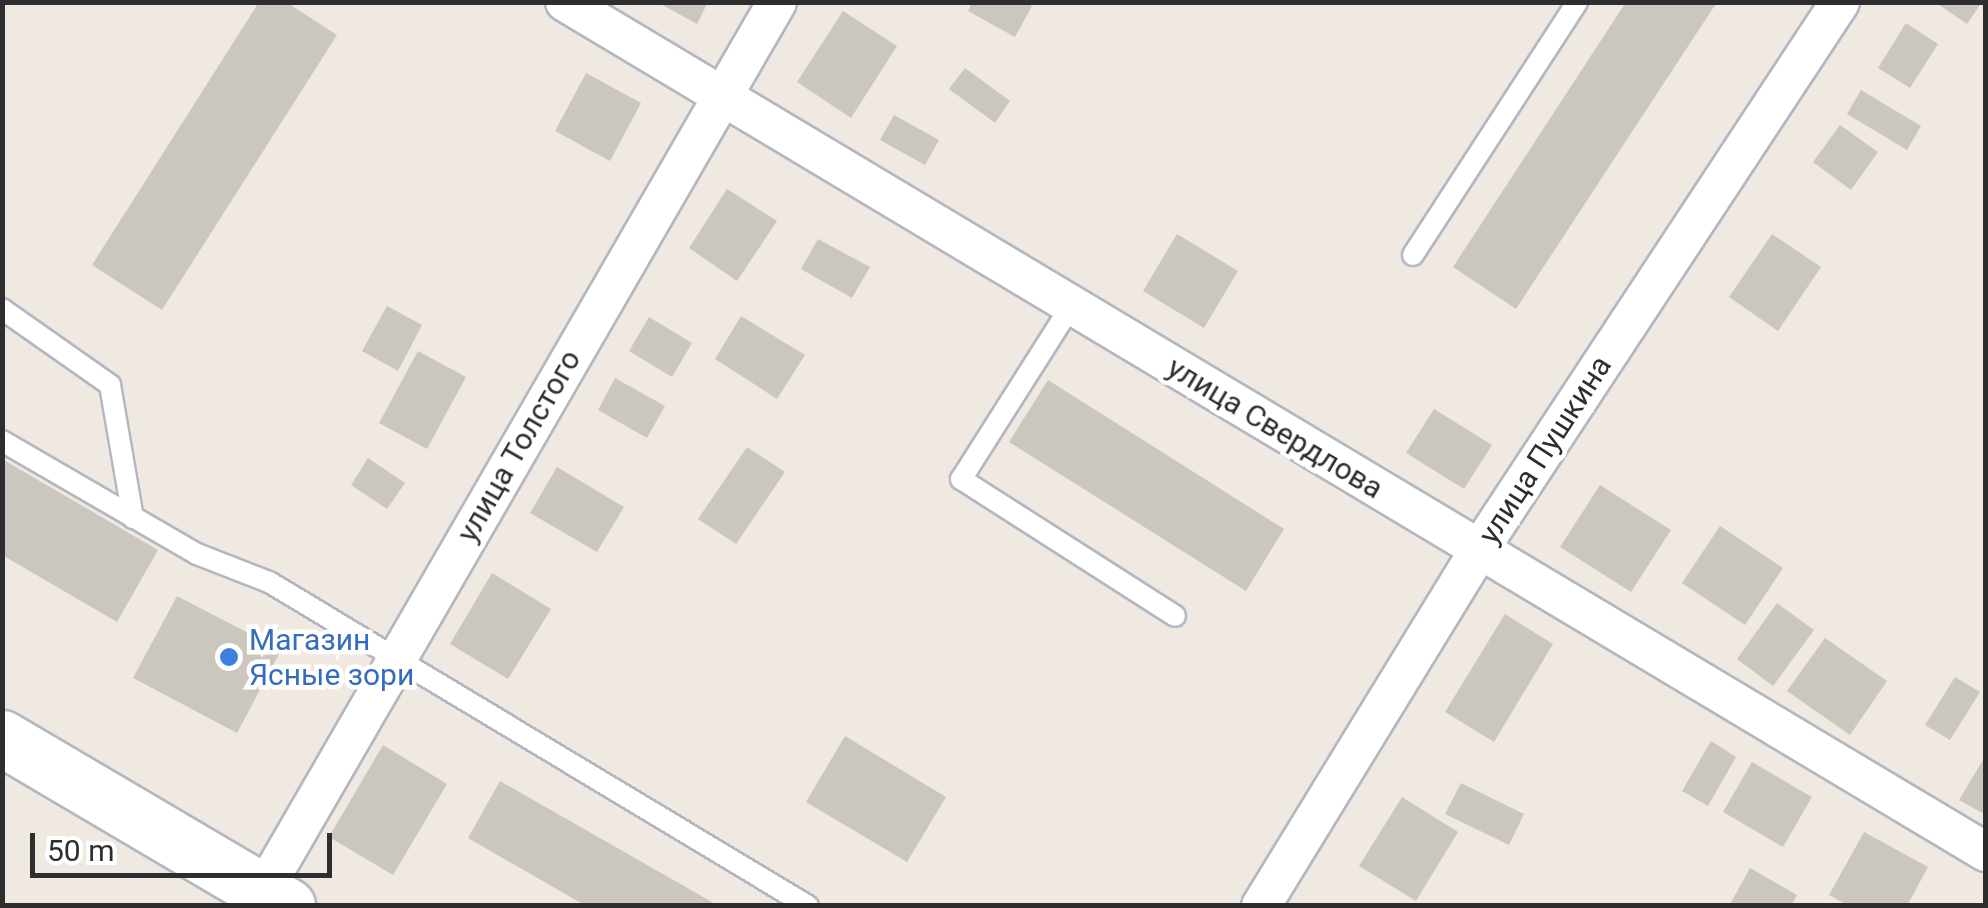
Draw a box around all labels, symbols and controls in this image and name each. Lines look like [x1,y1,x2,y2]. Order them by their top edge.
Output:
street label: улица Толстого [449,343,589,549]
street label: улица Свердлова [1161,349,1389,507]
street label: улица Пушкина [1471,349,1619,551]
place label: Магазин Ясные зори [249,622,414,692]
marker: Магазин Ясные зори [218,646,240,668]
scale bar [35,813,338,875]
text: 50 m [47,833,114,868]

